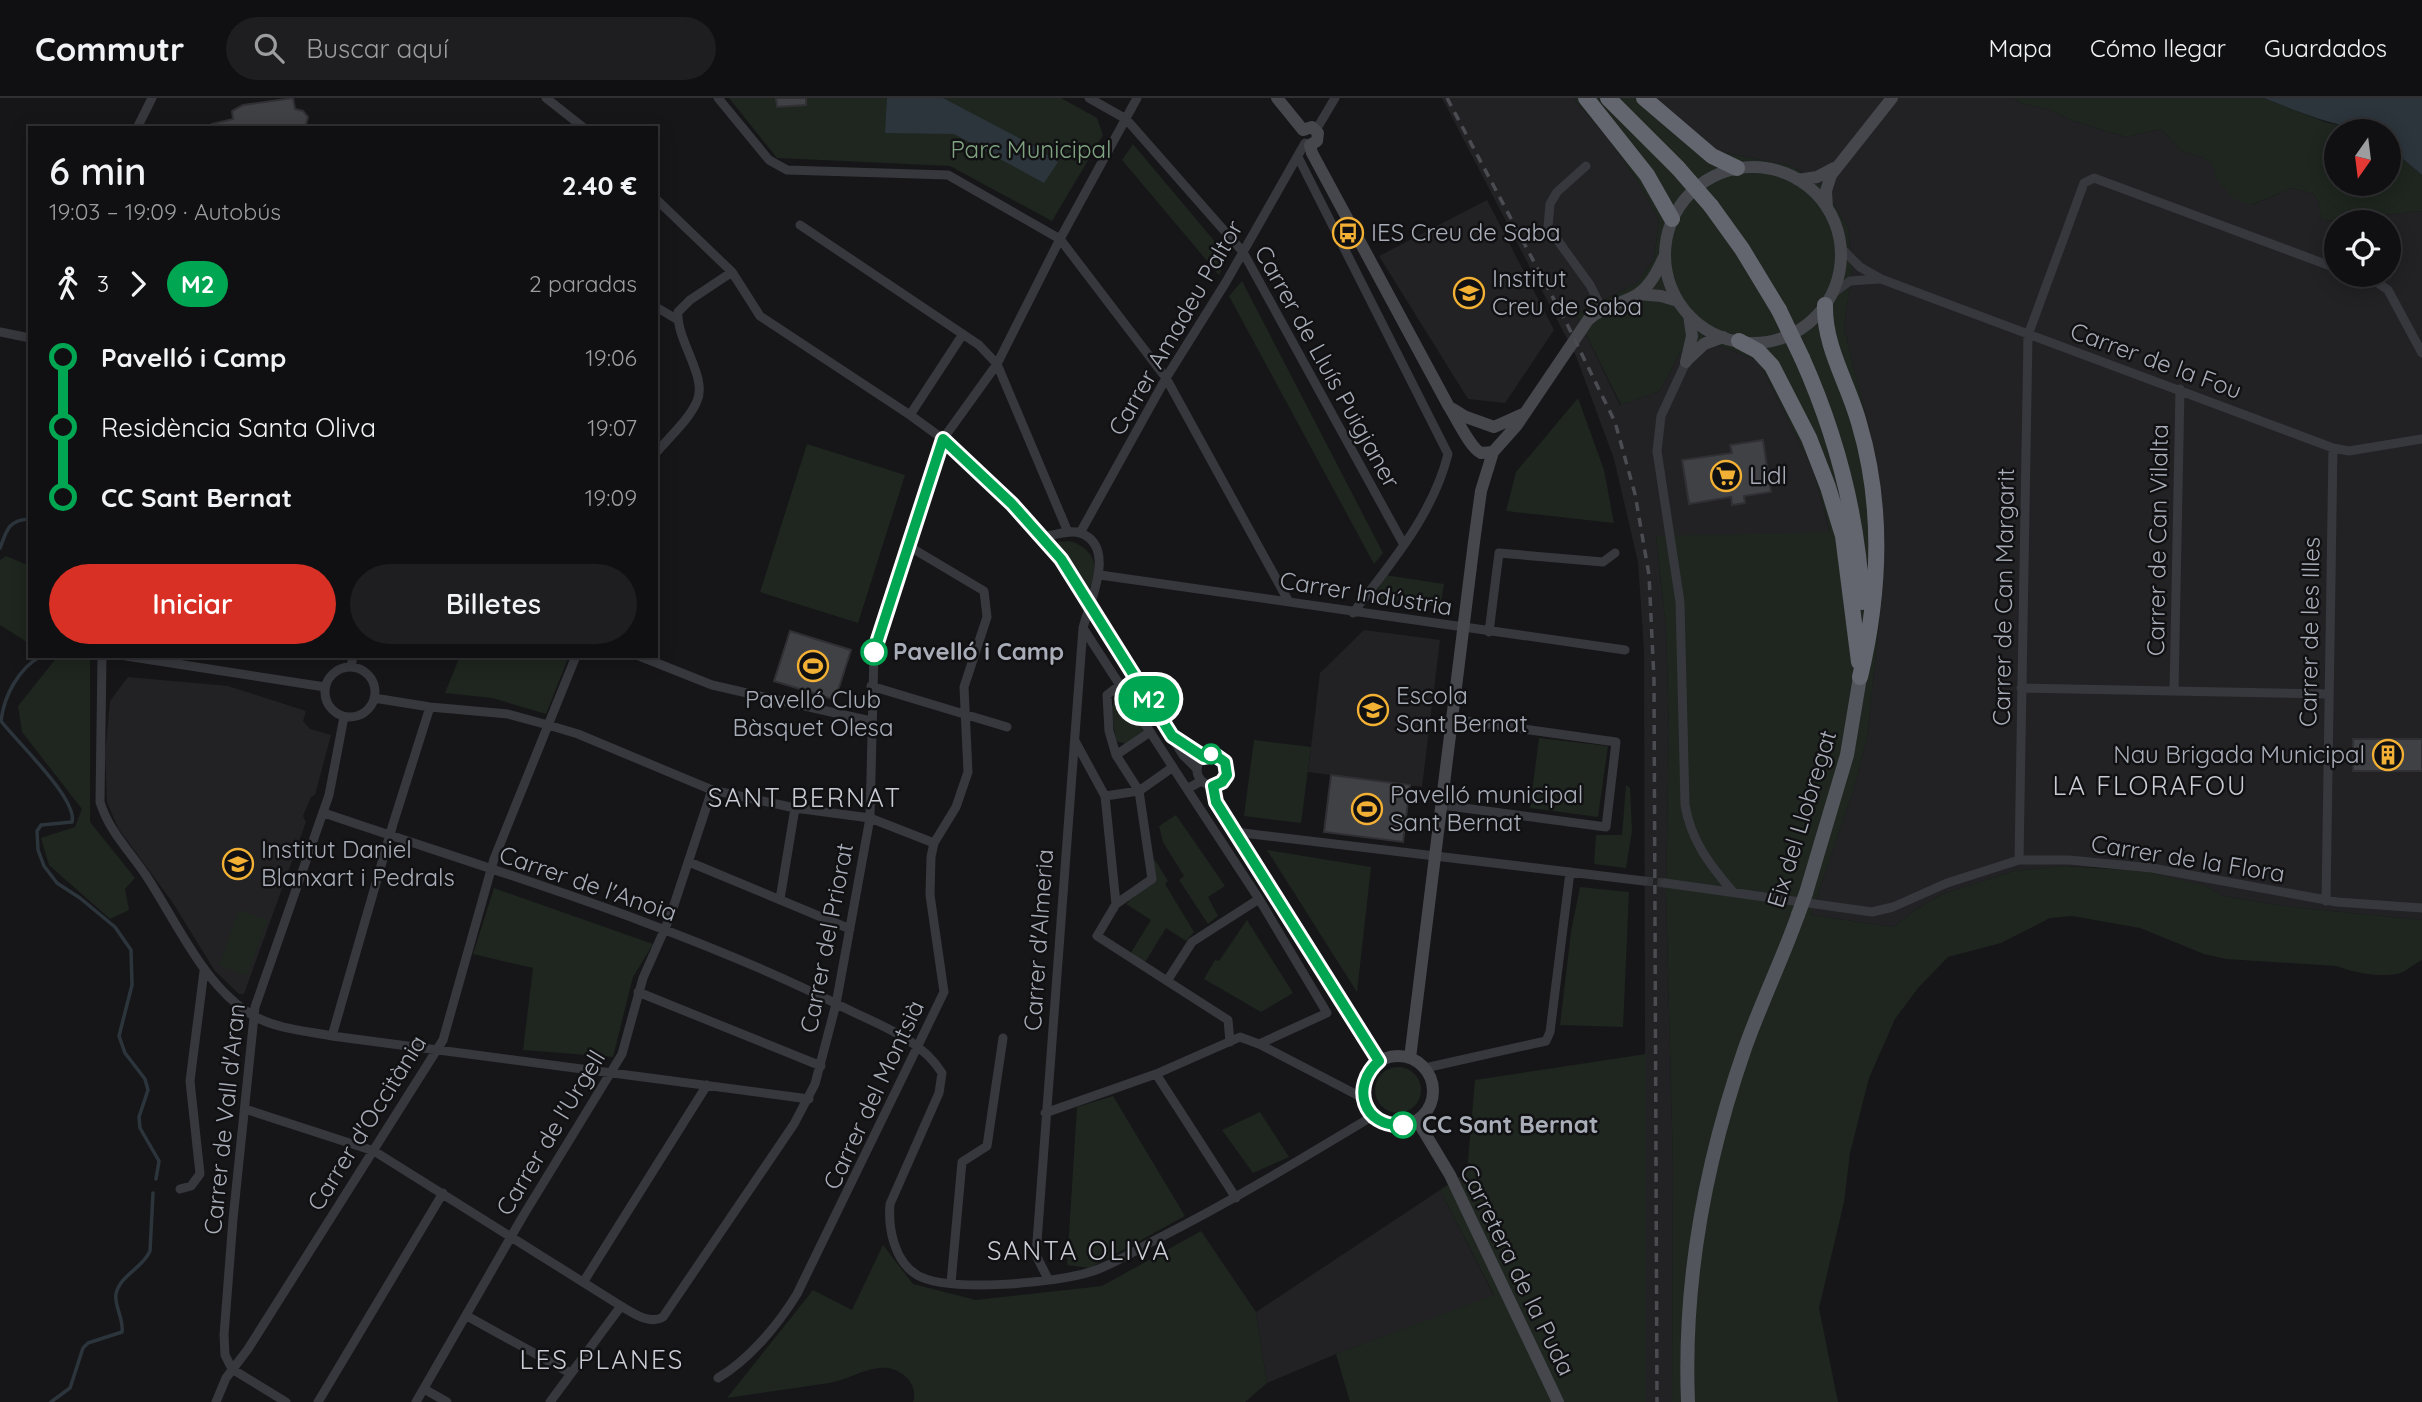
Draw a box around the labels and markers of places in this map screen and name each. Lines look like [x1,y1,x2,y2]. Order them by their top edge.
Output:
bus stop icon: IES Creu de Saba [1331,216,1365,250]
place label: IES Creu de Saba [1371,217,1561,247]
place label: Institut Creu de Saba [1492,263,1642,321]
school or university icon: Institut Creu de Saba [1452,276,1486,310]
supermarket icon: Lidl [1709,459,1743,493]
place label: Lidl [1749,460,1787,490]
place label: Pavelló i Camp [893,636,1064,666]
marker: Pavelló i Camp [861,639,887,665]
sports icon: Pavelló Club Bàsquet Olesa [796,649,830,683]
place label: Escola Sant Bernat [1396,680,1528,738]
place label: Pavelló Club Bàsquet Olesa [732,684,894,742]
school or university icon: Escola Sant Bernat [1356,693,1390,727]
building icon: Nau Brigada Municipal [2371,738,2405,772]
place label: Nau Brigada Municipal [2113,739,2365,769]
unlabelled marker [1201,744,1221,764]
place label: Pavelló municipal Sant Bernat [1390,779,1583,837]
sports icon: Pavelló municipal Sant Bernat [1350,792,1384,826]
place label: Institut Daniel Blanxart i Pedrals [261,834,455,892]
school or university icon: Institut Daniel Blanxart i Pedrals [221,847,255,881]
place label: CC Sant Bernat [1422,1109,1599,1139]
marker: CC Sant Bernat [1390,1112,1416,1138]

